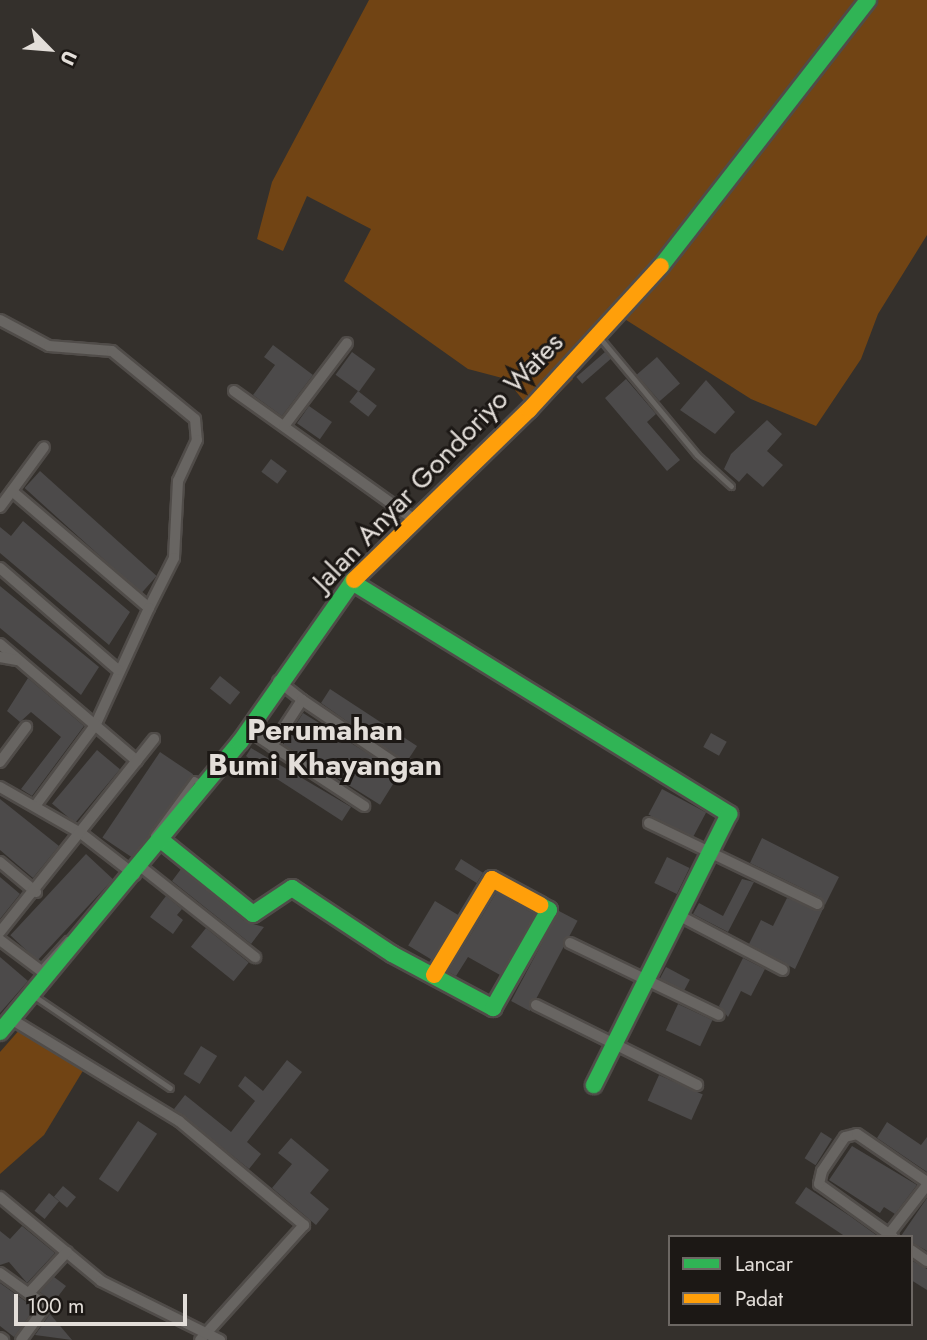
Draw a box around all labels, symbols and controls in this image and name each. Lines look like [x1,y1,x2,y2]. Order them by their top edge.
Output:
north arrow [14,14,84,84]
text: U [53,46,84,70]
street label: Jalan Anyar Gondoriyo Wates [306,326,570,598]
district label: Perumahan Bumi Khayangan [208,712,442,782]
legend [668,1235,913,1326]
text: Lancar [735,1249,793,1279]
scale bar [18,1280,191,1324]
text: Padat [735,1284,783,1314]
text: 100 m [27,1291,84,1321]

